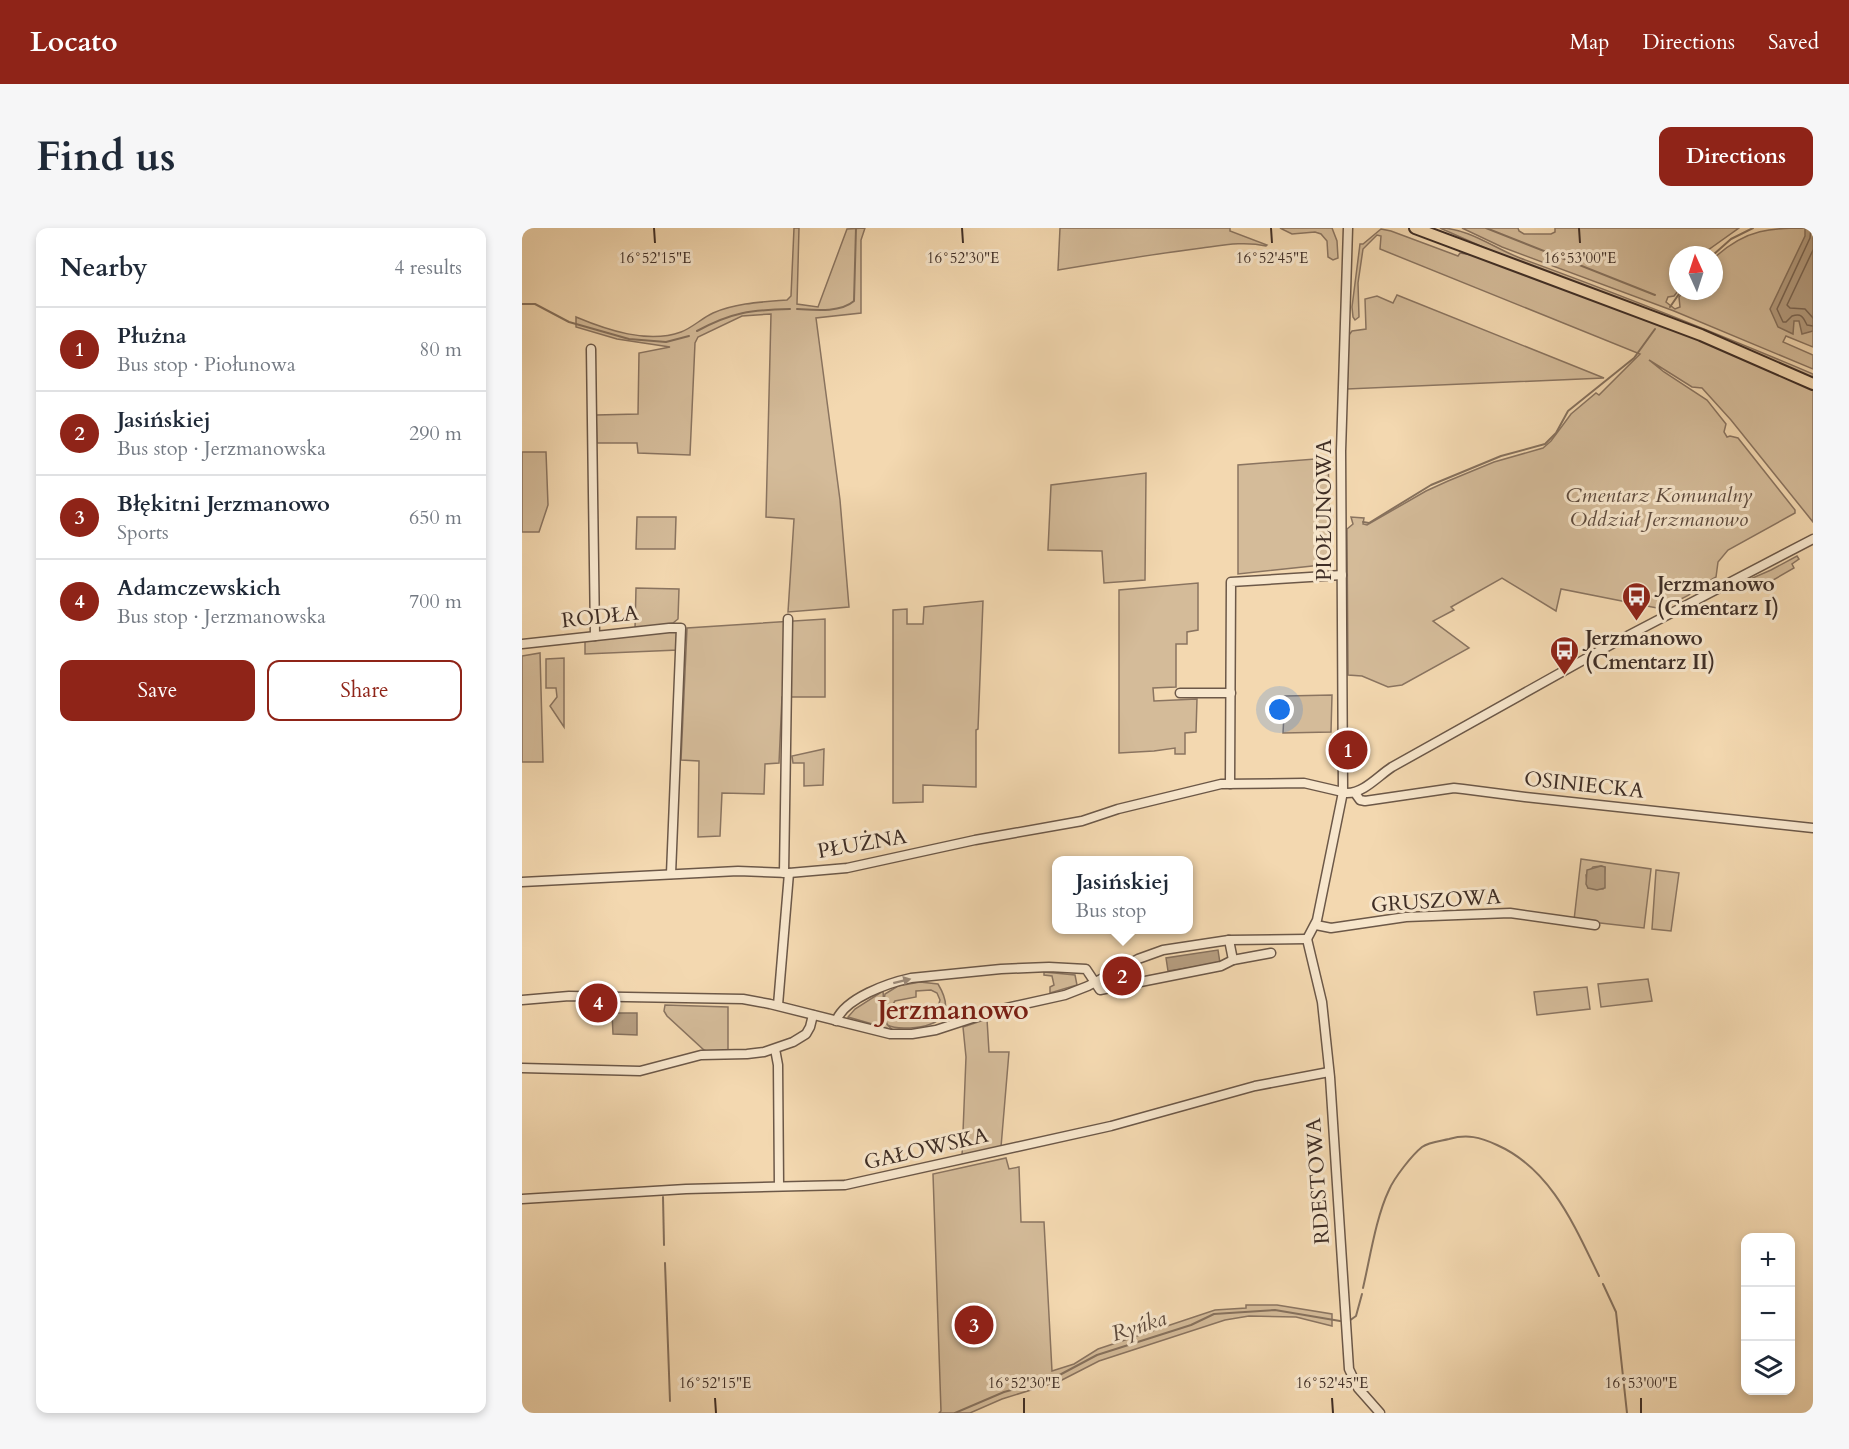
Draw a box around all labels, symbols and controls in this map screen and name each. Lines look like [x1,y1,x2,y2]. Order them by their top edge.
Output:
text: Locato [30,23,118,61]
text: Map [1569,28,1609,57]
text: Directions [1642,28,1735,57]
text: Saved [1768,28,1819,57]
button: Directions [1659,127,1813,186]
text: Find us [36,128,176,185]
north arrow [1669,246,1723,300]
text: 16°52'15"E [619,248,691,268]
text: 16°52'30"E [927,248,999,268]
text: 16°52'45"E [1236,248,1308,268]
text: 16°53'00"E [1544,248,1616,268]
text: Nearby [60,250,148,285]
text: 4 results [394,254,462,281]
text: Płużna [117,321,187,351]
text: 1 [74,336,85,363]
text: 80 m [419,336,462,363]
text: Bus stop · Piołunowa [117,351,296,378]
text: Jasińskiej [117,405,211,435]
text: 2 [74,420,85,447]
text: 290 m [409,420,462,447]
text: Bus stop · Jerzmanowska [117,435,326,462]
street label: PIOŁUNOWA [1310,439,1339,581]
park label: Cmentarz Komunalny Oddział Jerzmanowo [1566,481,1752,534]
text: Błękitni Jerzmanowo [117,489,330,519]
text: 3 [74,504,85,531]
text: 650 m [409,504,462,531]
text: Sports [117,519,169,546]
place label: Jerzmanowo (Cmentarz I) [1654,570,1779,623]
text: Adamczewskich [117,573,281,603]
bus stop icon: Jerzmanowo (Cmentarz I) [1620,580,1652,622]
text: 4 [74,588,85,615]
text: 700 m [409,588,462,615]
street label: RODŁA [560,599,640,635]
text: Bus stop · Jerzmanowska [117,603,326,630]
place label: Jerzmanowo (Cmentarz II) [1582,624,1715,677]
bus stop icon: Jerzmanowo (Cmentarz II) [1548,634,1580,676]
button: Save [60,660,255,721]
button: Share [267,660,462,721]
your location [1265,695,1294,724]
pin: 1 [1328,728,1368,772]
street label: OSINIECKA [1523,764,1645,806]
street label: PŁUŻNA [815,822,909,866]
popup [1052,856,1193,934]
text: Jasińskiej [1076,867,1169,897]
street label: GRUSZOWA [1370,882,1502,920]
text: Bus stop [1076,897,1147,924]
pin: 2 [1102,954,1142,999]
one-way arrow [893,975,911,985]
pin: 4 [578,980,618,1026]
district label: Jerzmanowo [873,992,1029,1029]
street label: RDESTOWA [1299,1117,1337,1245]
street label: GAŁOWSKA [861,1121,991,1177]
map controls [1741,1233,1795,1395]
button: + [1741,1233,1795,1287]
button: − [1741,1287,1795,1341]
pin: 3 [954,1302,994,1348]
water label: Ryńka [1108,1303,1171,1349]
button: layers [1741,1341,1795,1395]
text: 16°52'15"E [679,1373,751,1393]
text: 16°52'30"E [988,1373,1060,1393]
text: 16°52'45"E [1296,1373,1368,1393]
text: 16°53'00"E [1605,1373,1677,1393]

